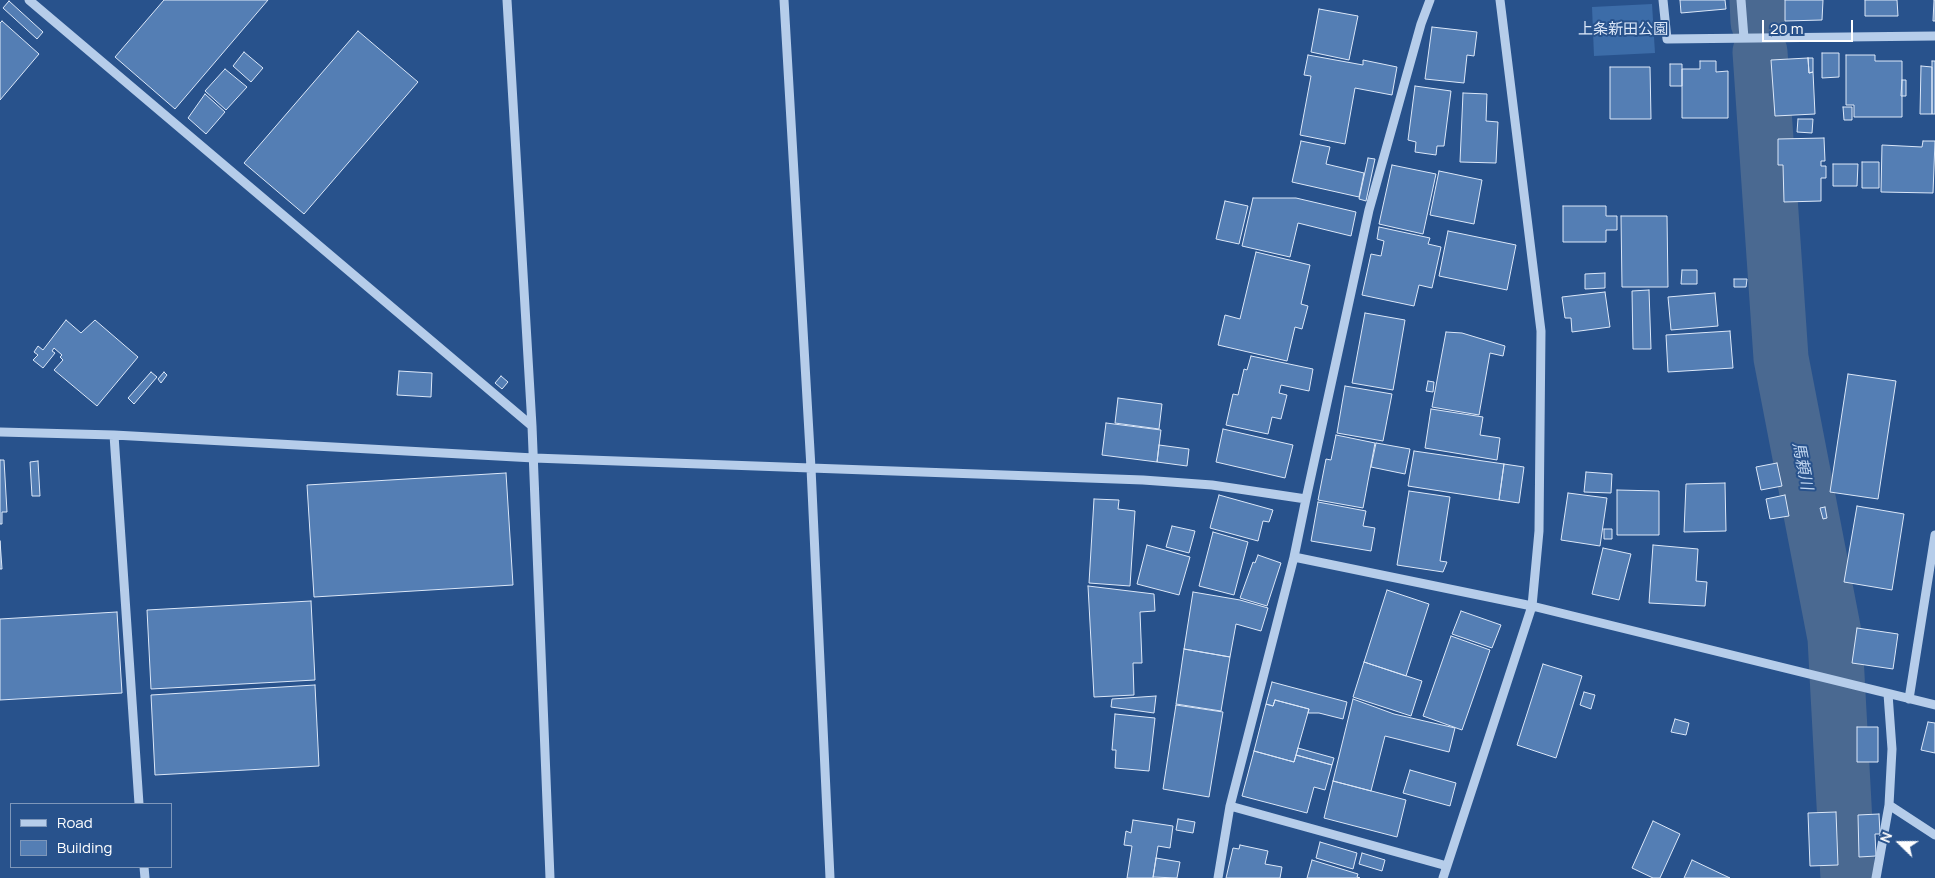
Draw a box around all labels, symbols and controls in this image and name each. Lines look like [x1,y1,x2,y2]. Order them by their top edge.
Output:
scale bar [1765,10,1856,42]
text: 20 m [1770,18,1803,39]
park label: 上条新田公園 [1578,21,1668,39]
water label: 馬頼川 [1788,441,1816,491]
legend [10,803,172,868]
text: Road [57,812,93,833]
north arrow [1875,818,1925,868]
text: N [1875,829,1896,845]
text: Building [57,837,112,858]

